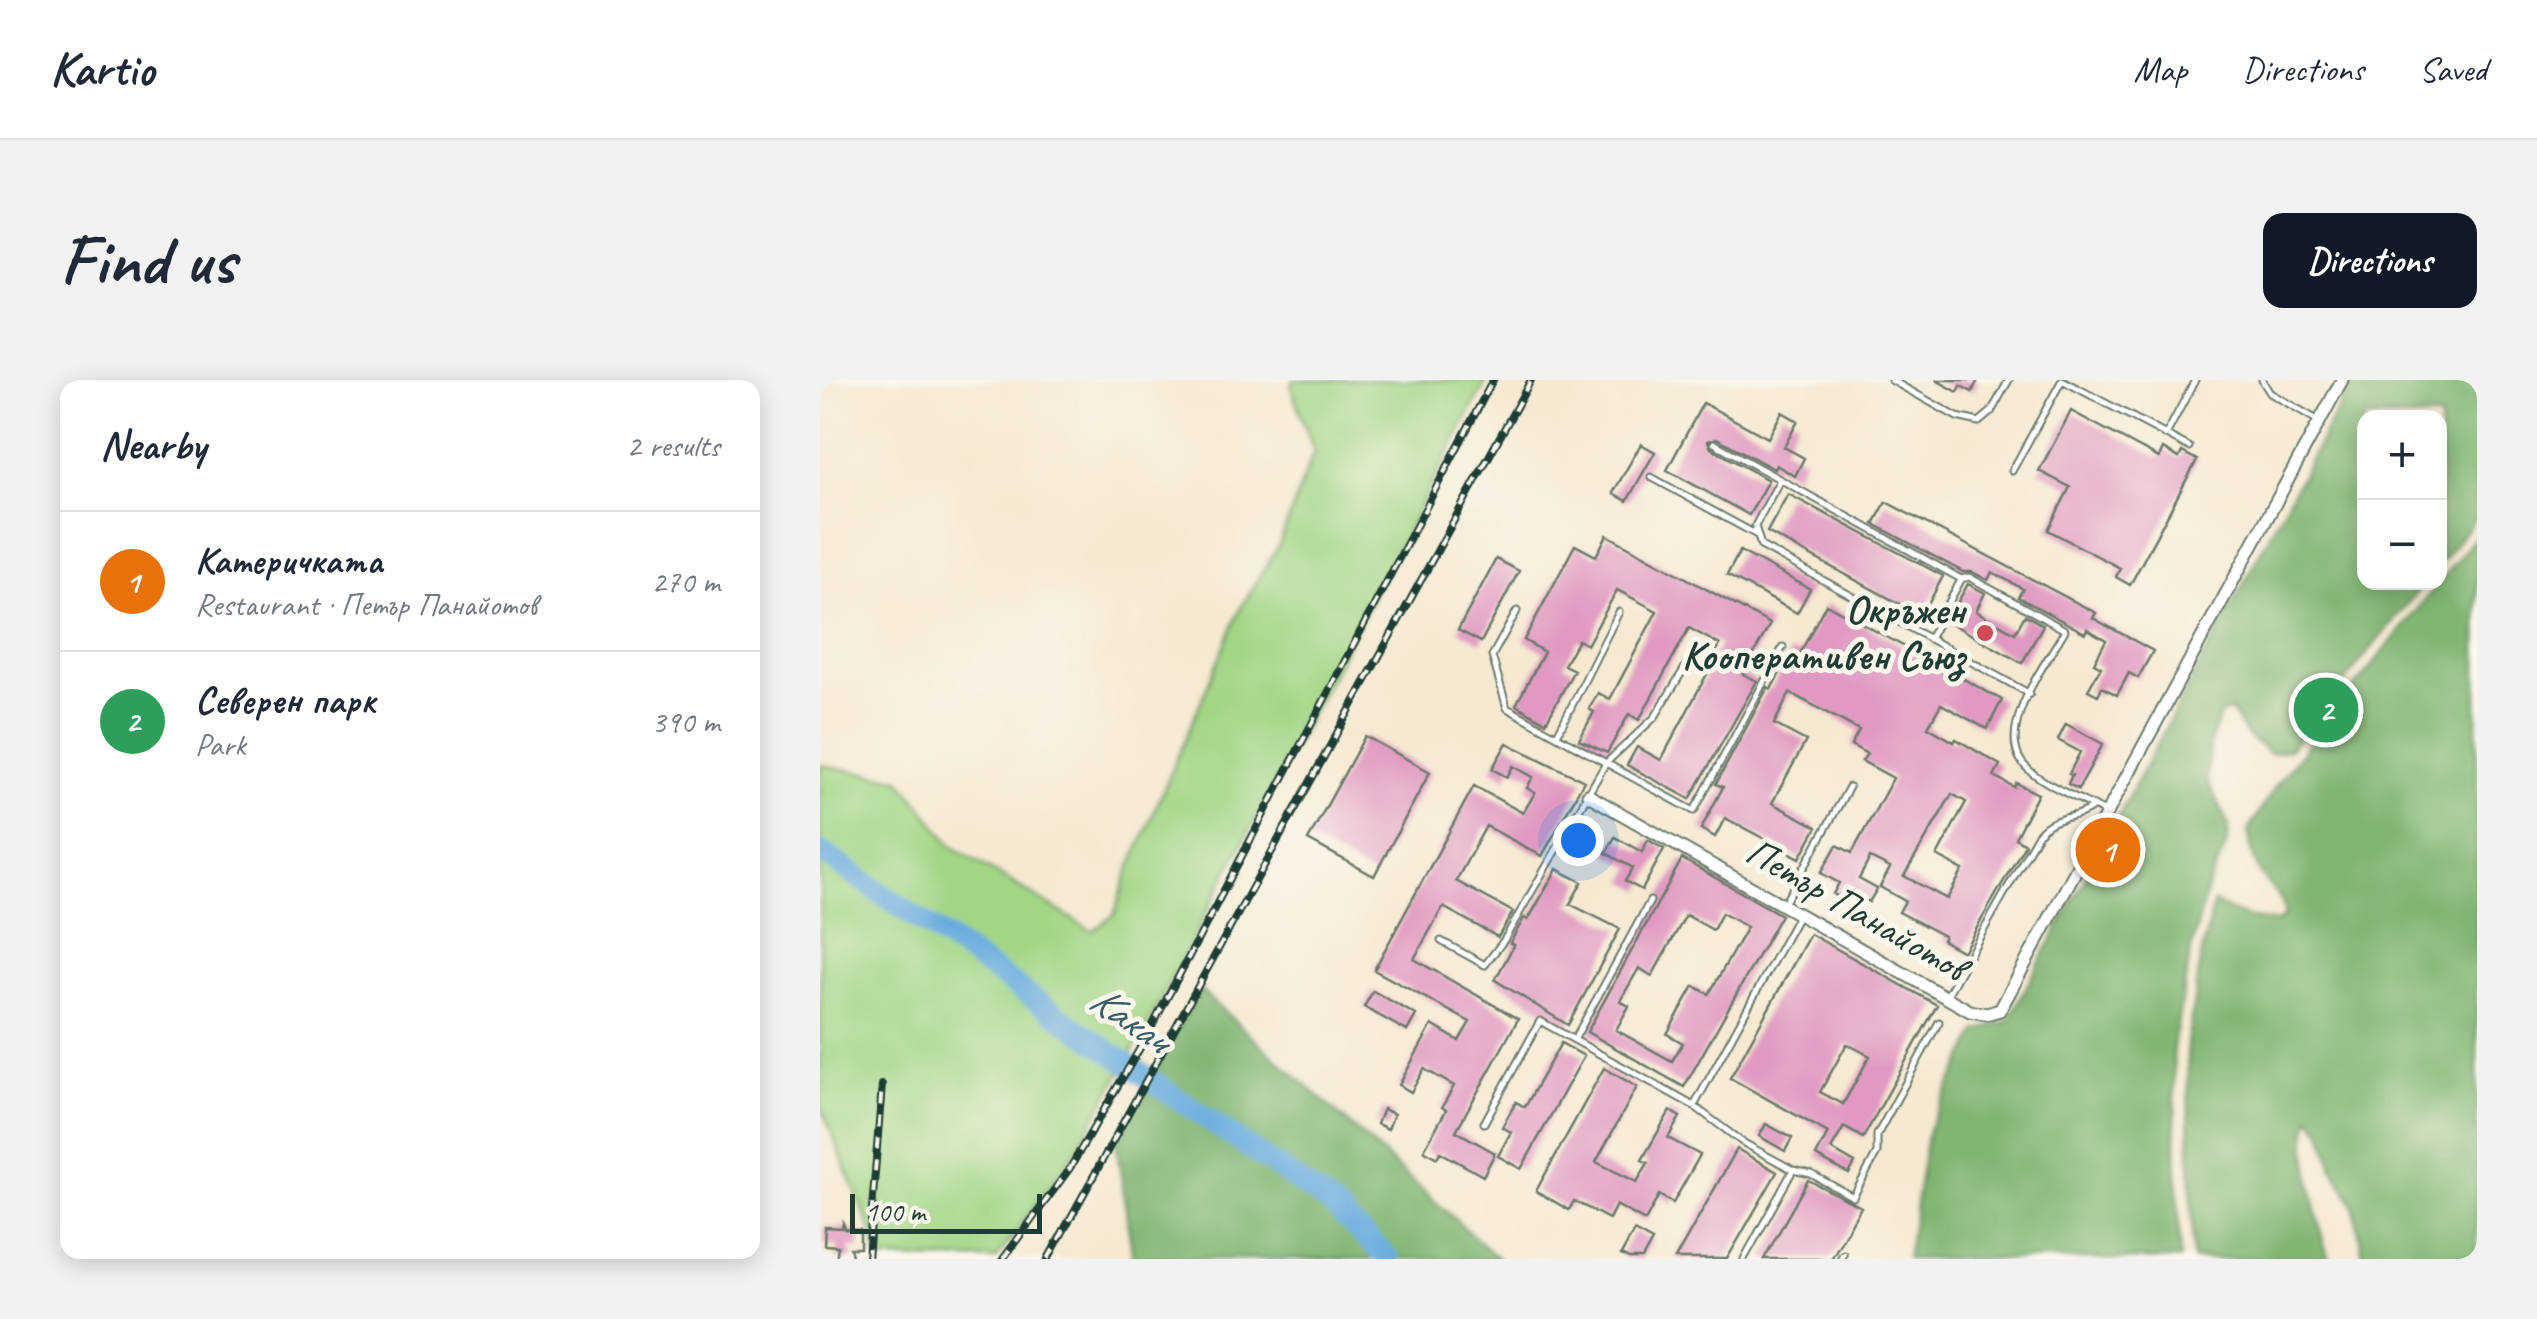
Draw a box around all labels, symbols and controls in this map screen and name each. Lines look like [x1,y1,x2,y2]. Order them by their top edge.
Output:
text: Kartio [50,39,154,99]
text: Map [2134,47,2187,92]
text: Directions [2242,47,2364,92]
text: Saved [2419,47,2487,92]
button: Directions [2263,213,2477,308]
text: Find us [60,216,235,304]
map controls [2357,410,2447,590]
button: + [2357,410,2447,500]
text: Nearby [100,419,206,472]
text: 2 results [626,425,720,466]
button: − [2357,500,2447,590]
text: Катеричката [195,537,382,584]
text: 1 [125,561,140,602]
text: 270 m [651,561,720,602]
text: Restaurant · Петър Панайотов [195,584,537,625]
place label: Окръжен Кооперативен Съюз [1682,585,1968,682]
marker: Окръжен Кооперативен Съюз [1974,622,1996,644]
pin: 2 [2294,672,2358,748]
text: Северен парк [195,677,376,724]
text: 2 [125,701,140,742]
text: 390 m [651,701,720,742]
text: Park [195,724,246,765]
pin: 1 [2076,812,2140,888]
your location [1553,815,1604,866]
street label: Петър Панайотов [1737,826,1980,995]
water label: Какач [1080,973,1186,1069]
scale bar [850,1189,1042,1234]
text: 100 m [865,1194,925,1229]

